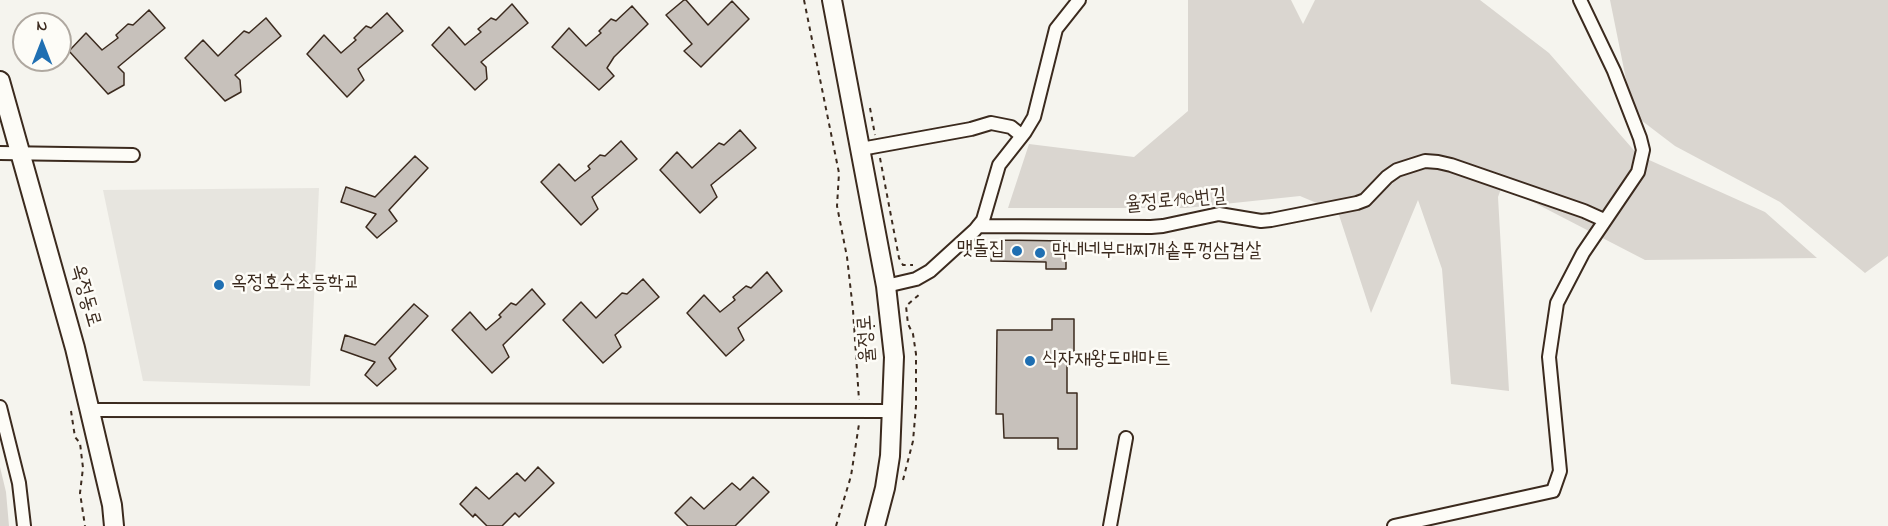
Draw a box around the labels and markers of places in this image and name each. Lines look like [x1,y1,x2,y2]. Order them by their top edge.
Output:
place label: 맷돌집 [957,239,1005,263]
place label: 막내네부대찌개솥뚜껑삼겹살 [1052,241,1261,265]
marker: 맷돌집 [1010,244,1024,258]
marker: 막내네부대찌개솥뚜껑삼겹살 [1033,246,1047,260]
place label: 옥정호수초등학교 [231,273,360,297]
marker: 옥정호수초등학교 [212,278,226,292]
place label: 식자재왕도매마트 [1042,349,1171,373]
marker: 식자재왕도매마트 [1023,354,1037,368]

